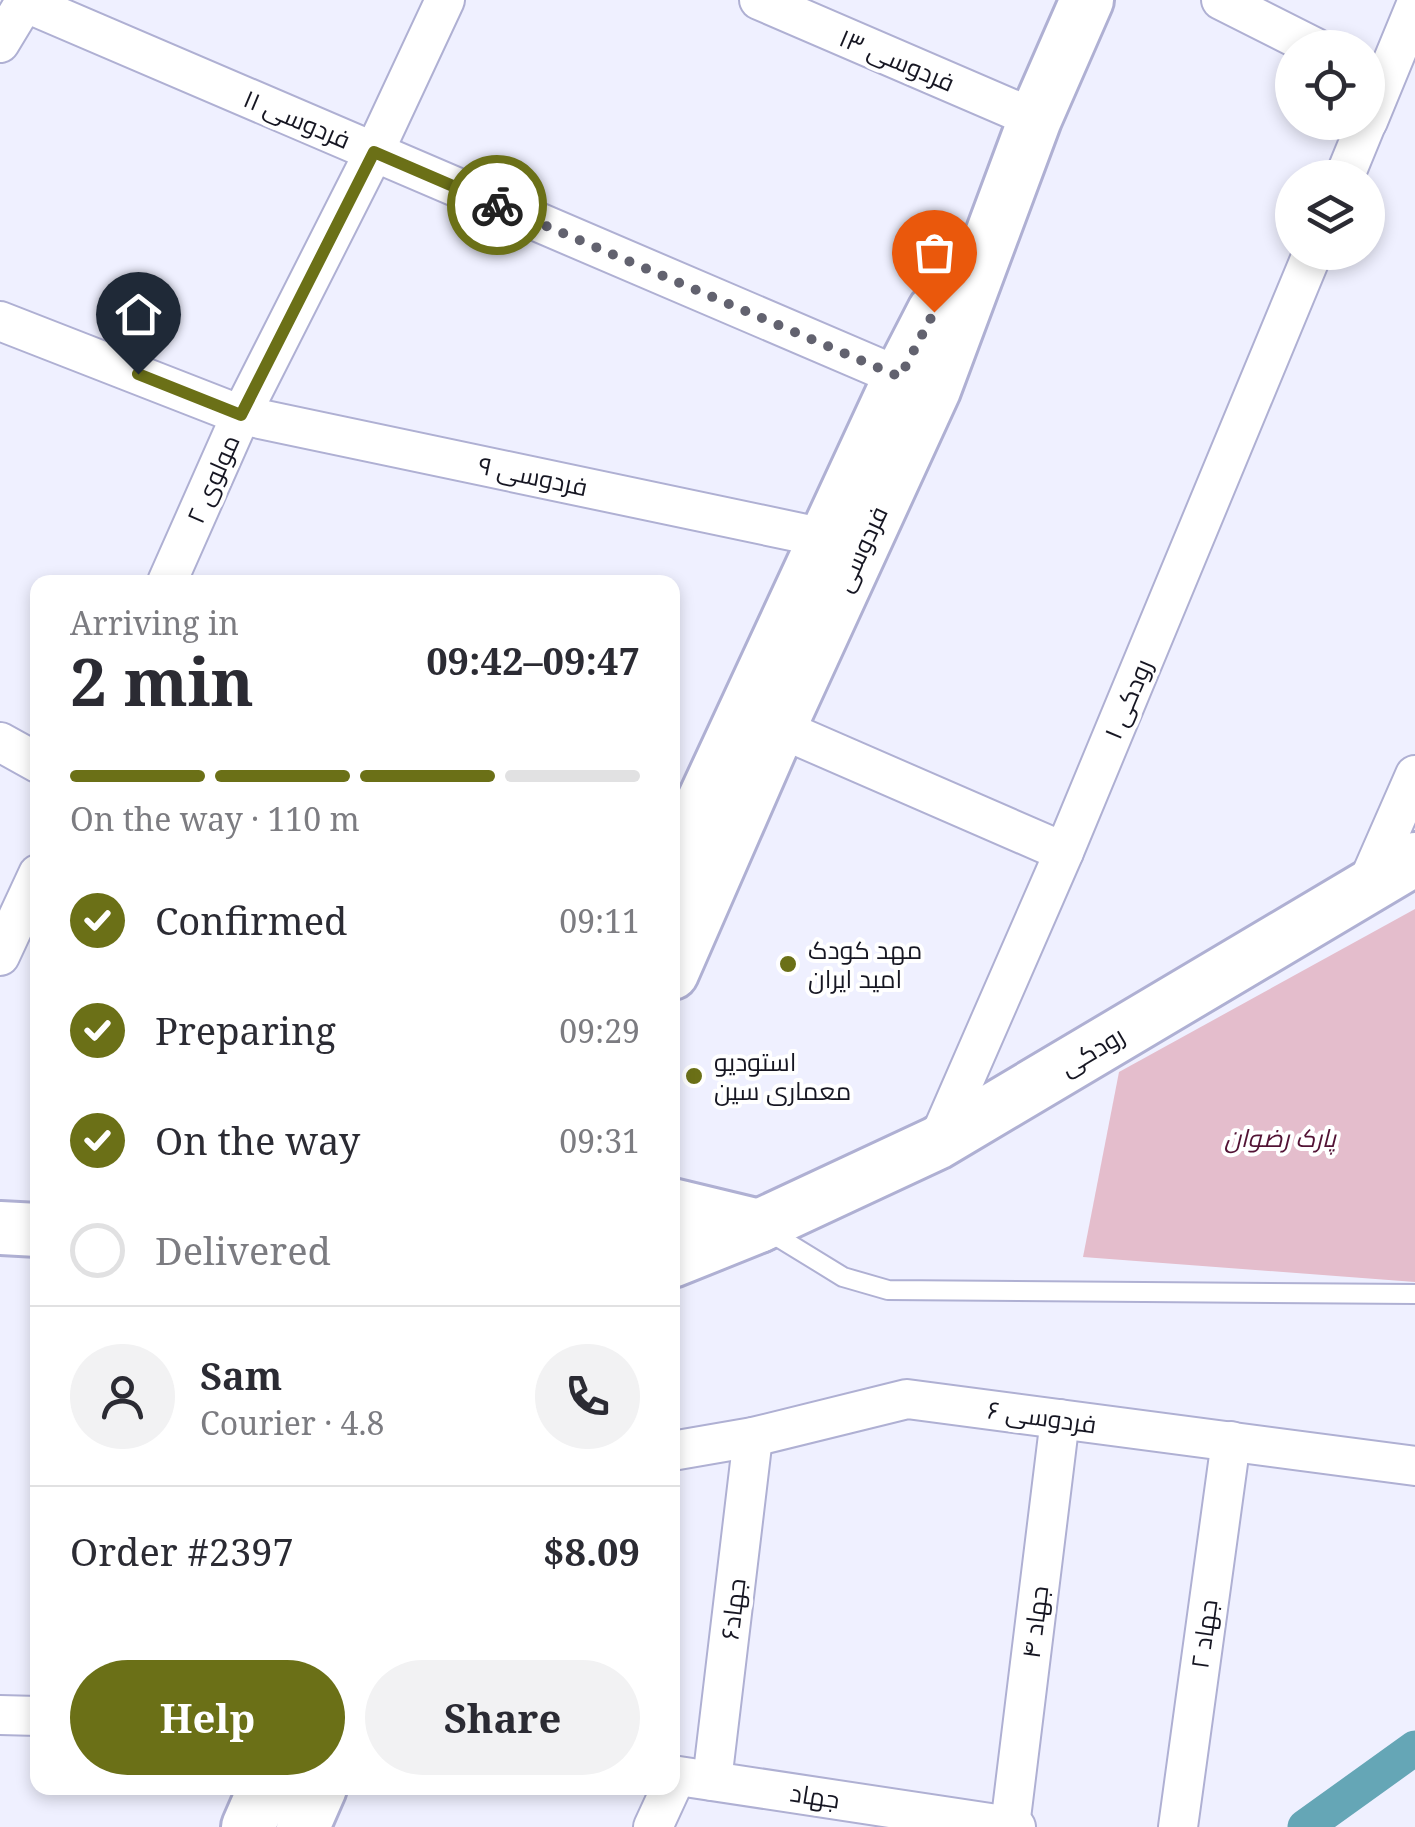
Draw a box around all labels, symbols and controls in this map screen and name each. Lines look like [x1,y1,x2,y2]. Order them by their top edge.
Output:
street label: فردوسی ۱۳ [834,20,960,99]
map controls [1275,30,1385,270]
button: locate [1275,30,1385,140]
street label: فردوسی ۱۱ [239,80,356,156]
courier [447,155,547,255]
button: layers [1275,160,1385,270]
icon: bike [470,178,525,233]
pin [892,210,977,313]
icon: bag [907,225,962,280]
pin [96,272,181,375]
icon: home [111,287,166,342]
street label: مولوی ۲ [177,429,247,528]
street label: فردوسی ۹ [476,447,591,503]
street label: فردوسی [825,500,895,597]
text: Arriving in [70,601,239,644]
text: 09:42–09:47 [426,634,640,686]
text: 2 min [70,637,254,725]
street label: رودکی ۱ [1095,653,1159,744]
text: On the way · 110 m [70,797,360,840]
icon: check [70,893,125,948]
text: Confirmed [155,894,347,946]
text: 09:11 [559,899,640,942]
place label: مهد کودک امید ایران [808,932,922,995]
marker: مهد کودک امید ایران [777,953,799,975]
icon: check [70,1003,125,1058]
text: Preparing [155,1004,336,1056]
text: 09:29 [559,1009,640,1052]
street label: رودکی [1053,1018,1130,1083]
place label: استودیو معماری سین [714,1044,851,1107]
marker: استودیو معماری سین [683,1065,705,1087]
icon: check [70,1113,125,1168]
text: On the way [155,1114,360,1166]
text: 09:31 [559,1119,640,1162]
park label: پارک رضوان [1224,1120,1337,1155]
text: Delivered [155,1224,331,1276]
button: person [70,1344,175,1449]
button: phone [535,1344,640,1449]
text: Sam [200,1349,282,1401]
street label: فردوسی ۶ [986,1392,1099,1440]
text: Courier · 4.8 [200,1401,384,1444]
text: Order #2397 [70,1525,294,1577]
text: $8.09 [543,1525,640,1577]
street label: جهاد۶ [711,1576,753,1642]
street label: جهاد ۴ [1013,1584,1055,1660]
street label: جهاد ۲ [1181,1597,1225,1671]
button: Help [70,1660,345,1775]
button: Share [365,1660,640,1775]
street label: جهاد [788,1774,842,1816]

